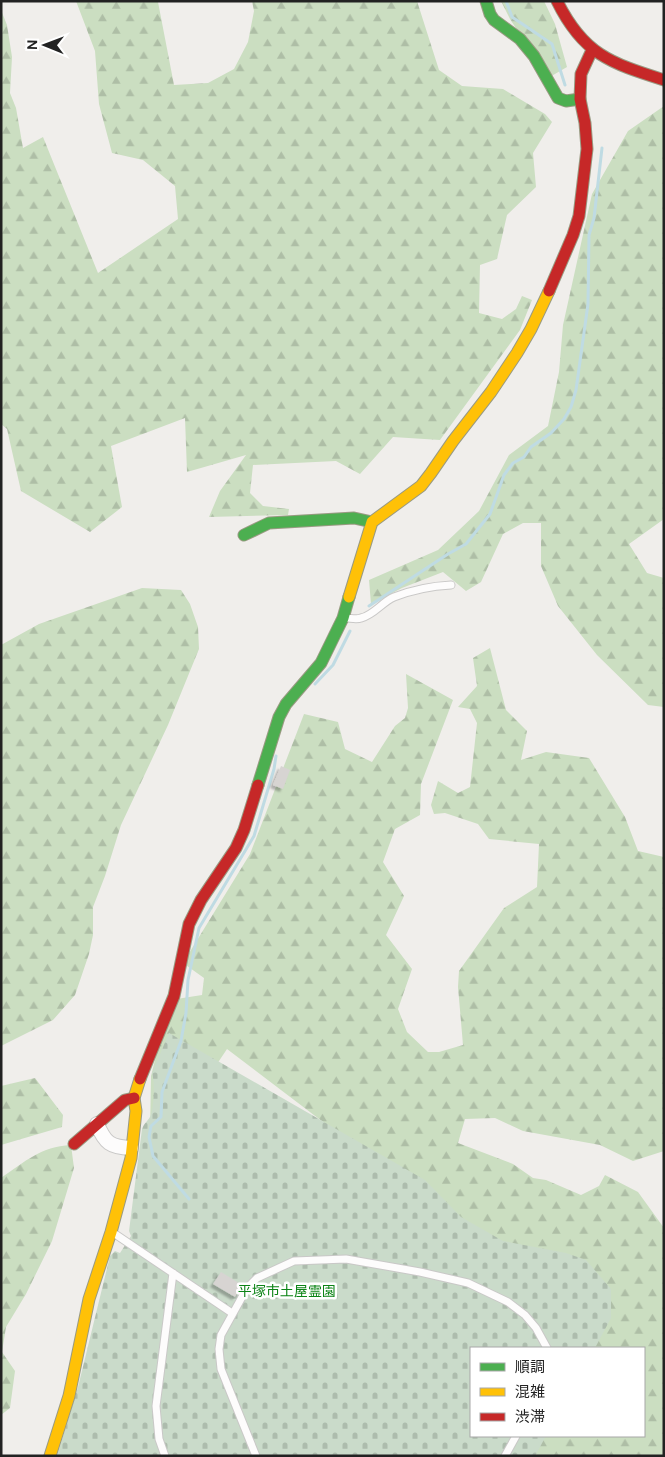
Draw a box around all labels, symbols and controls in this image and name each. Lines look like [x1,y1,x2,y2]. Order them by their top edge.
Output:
north arrow [20,20,70,70]
text: N [23,40,41,50]
park label: 平塚市土屋霊園 [238,1282,336,1300]
legend [470,1347,645,1437]
text: 順調 [515,1357,545,1377]
text: 混雑 [515,1382,545,1402]
text: 渋滞 [515,1407,545,1427]

